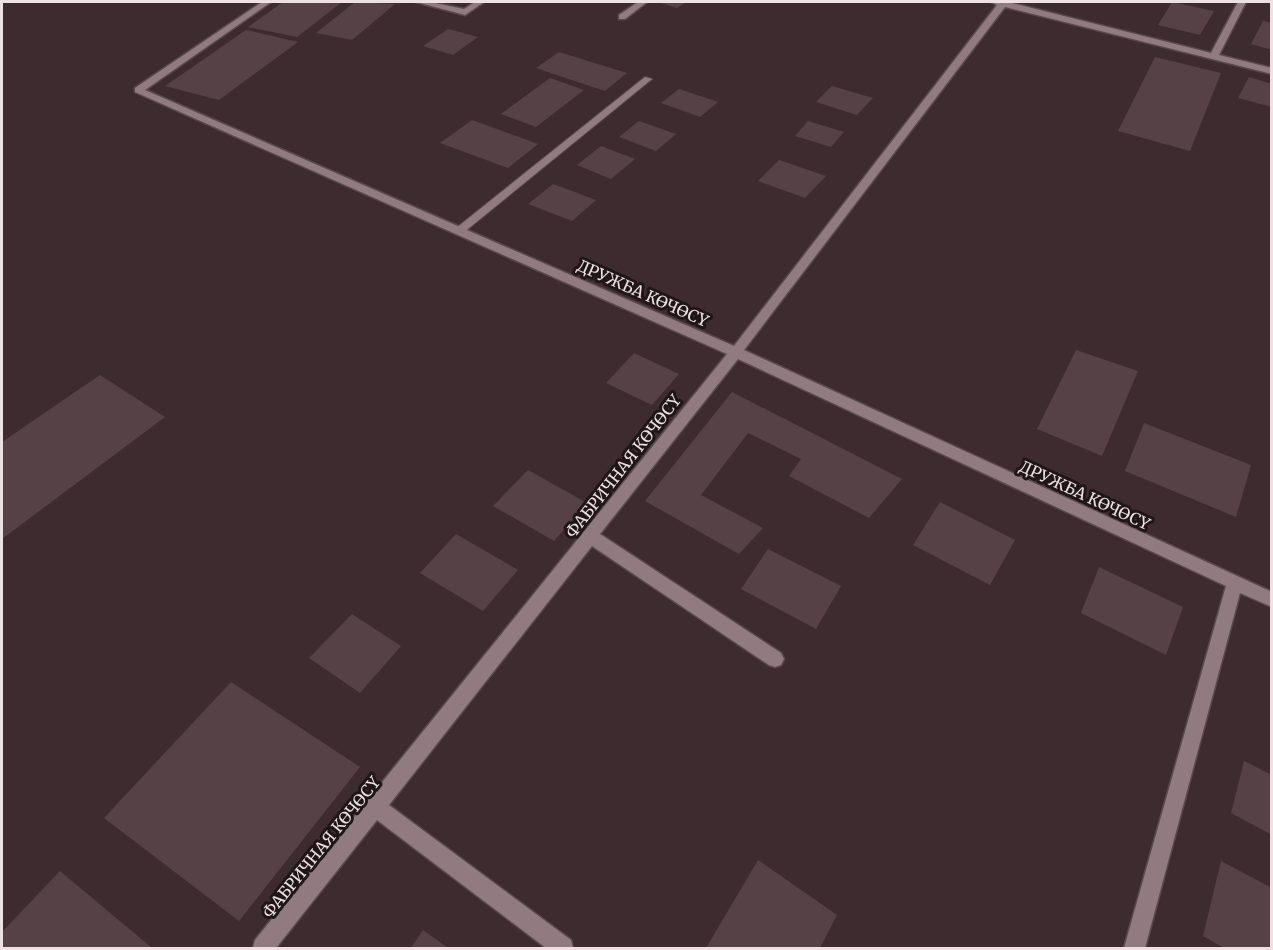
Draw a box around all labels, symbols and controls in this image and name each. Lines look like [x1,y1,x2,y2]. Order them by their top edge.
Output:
street label: ДРУЖБА КӨЧӨСҮ [574,255,712,331]
street label: ФАБРИЧНАЯ КӨЧӨСҮ [561,390,685,541]
street label: ДРУЖБА КӨЧӨСҮ [1017,456,1154,534]
street label: ФАБРИЧНАЯ КӨЧӨСҮ [258,772,385,922]

